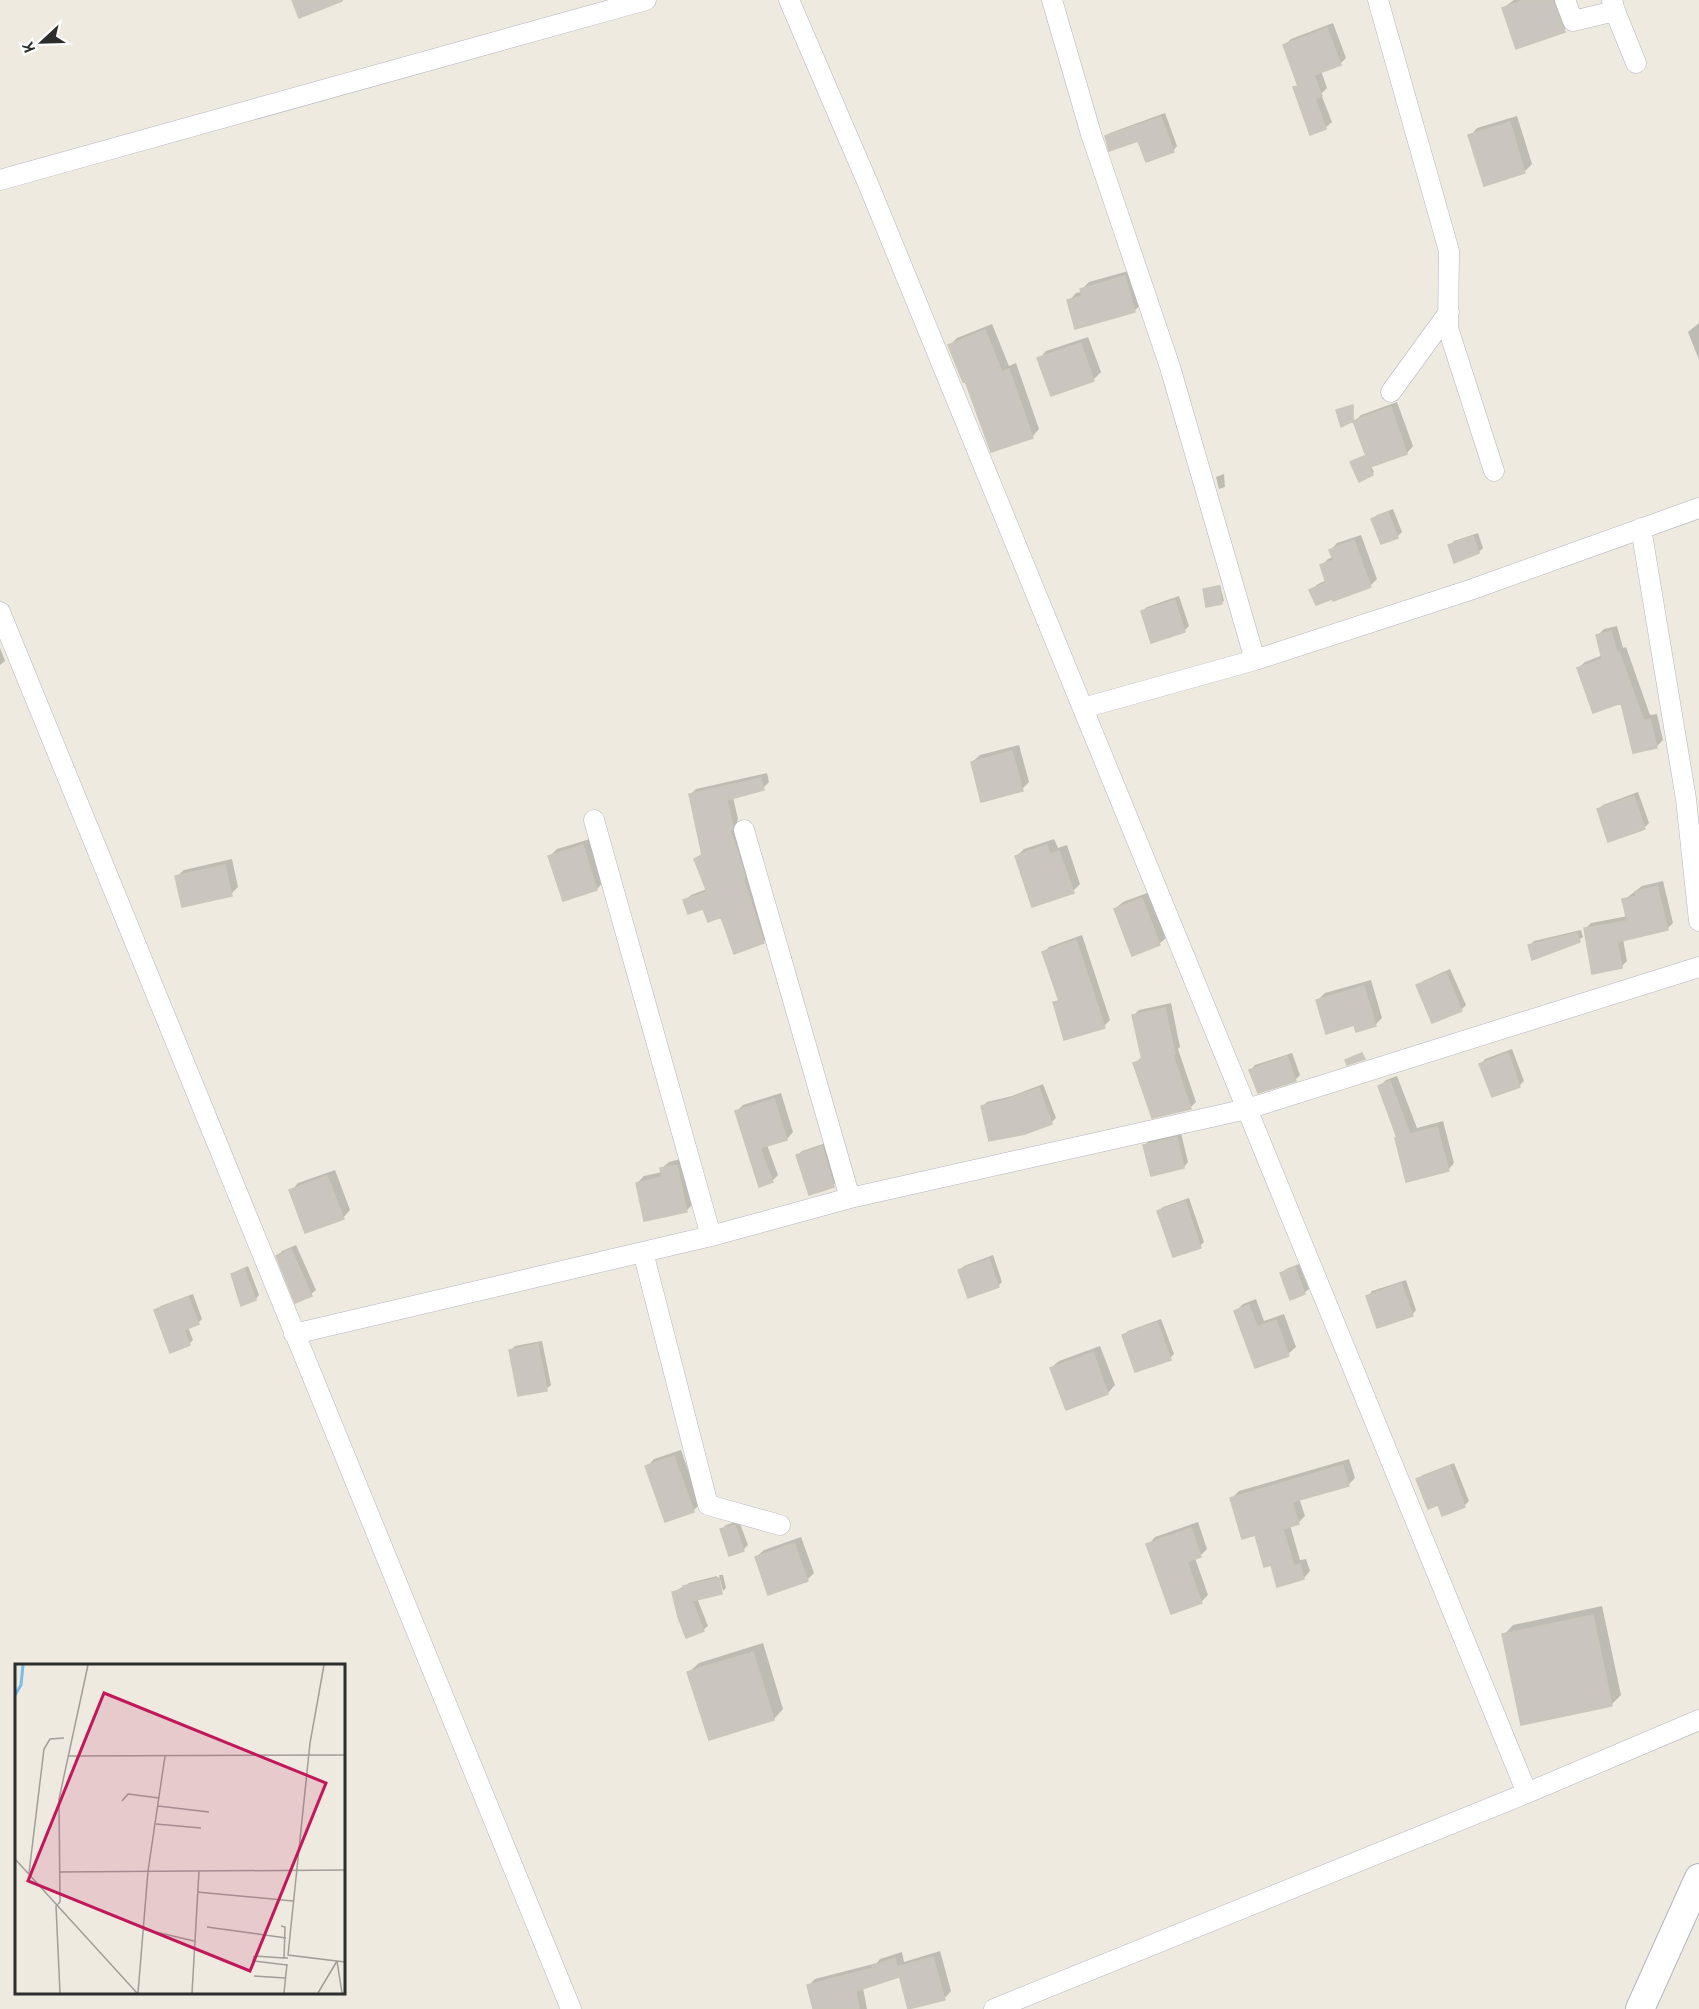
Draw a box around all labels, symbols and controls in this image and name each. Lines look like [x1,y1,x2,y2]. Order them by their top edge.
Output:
north arrow [12,12,72,72]
text: K [16,39,40,56]
inset map [15,1664,345,1994]

